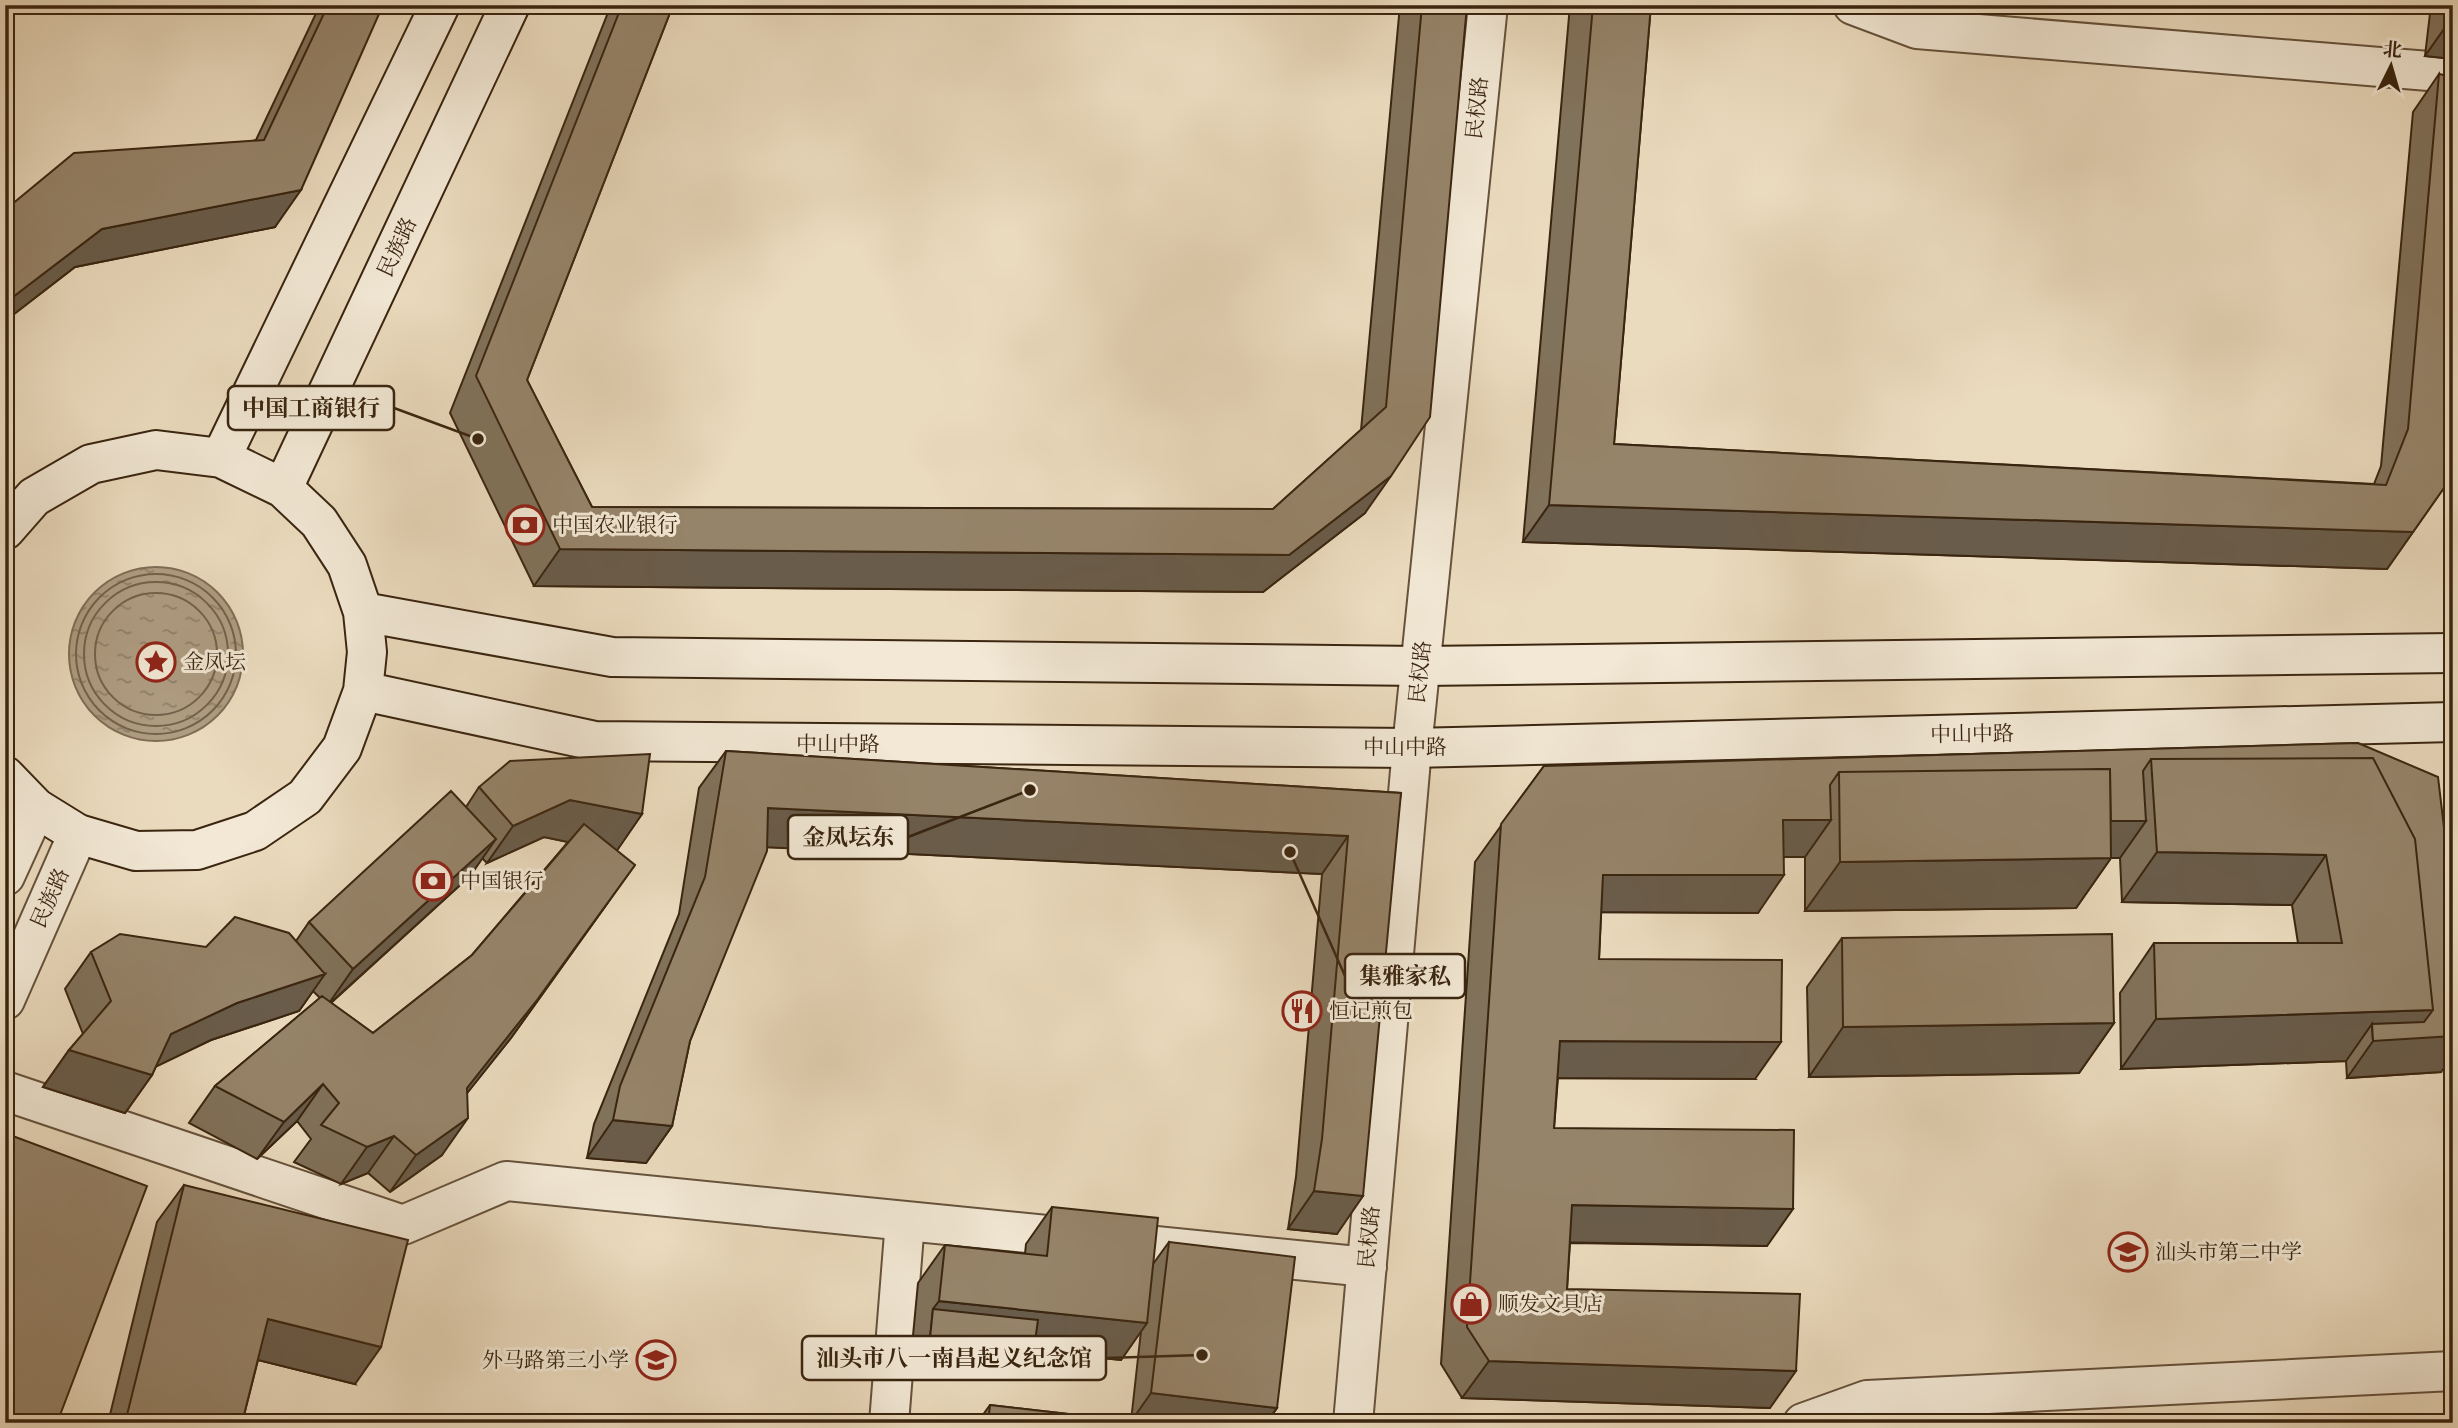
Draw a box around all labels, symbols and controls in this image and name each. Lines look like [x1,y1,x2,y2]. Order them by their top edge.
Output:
north arrow [2356,32,2426,102]
text: 北 [2382,37,2403,62]
street label: 民权路 [1461,75,1492,141]
street label: 民族路 [372,213,421,281]
callout: 中国工商银行 [228,386,394,430]
text: 中国工商银行 [242,394,380,422]
bank icon: 中国农业银行 [504,504,546,546]
place label: 中国农业银行 [552,512,678,537]
street label: 民权路 [1404,639,1435,705]
place icon: 金凤坛 [135,641,177,683]
place label: 金凤坛 [183,649,246,674]
street label: 中山中路 [1930,720,2014,747]
street label: 中山中路 [796,731,880,756]
street label: 中山中路 [1363,734,1447,759]
callout: 金凤坛东 [788,815,908,859]
text: 金凤坛东 [802,823,894,851]
bank icon: 中国银行 [412,860,454,902]
street label: 民族路 [25,864,74,932]
place label: 中国银行 [460,868,544,893]
callout: 集雅家私 [1345,954,1465,998]
text: 集雅家私 [1359,962,1451,990]
restaurant icon: 恒记煎包 [1281,990,1323,1032]
place label: 恒记煎包 [1329,998,1413,1023]
street label: 民权路 [1353,1204,1384,1269]
school or university icon: 汕头市第二中学 [2107,1231,2149,1273]
place label: 汕头市第二中学 [2155,1239,2302,1264]
shop icon: 顺发文具店 [1450,1283,1492,1325]
place label: 顺发文具店 [1498,1291,1603,1316]
callout: 汕头市八一南昌起义纪念馆 [802,1336,1106,1380]
school or university icon: 外马路第三小学 [635,1339,677,1381]
text: 汕头市八一南昌起义纪念馆 [816,1344,1092,1372]
place label: 外马路第三小学 [482,1347,629,1372]

